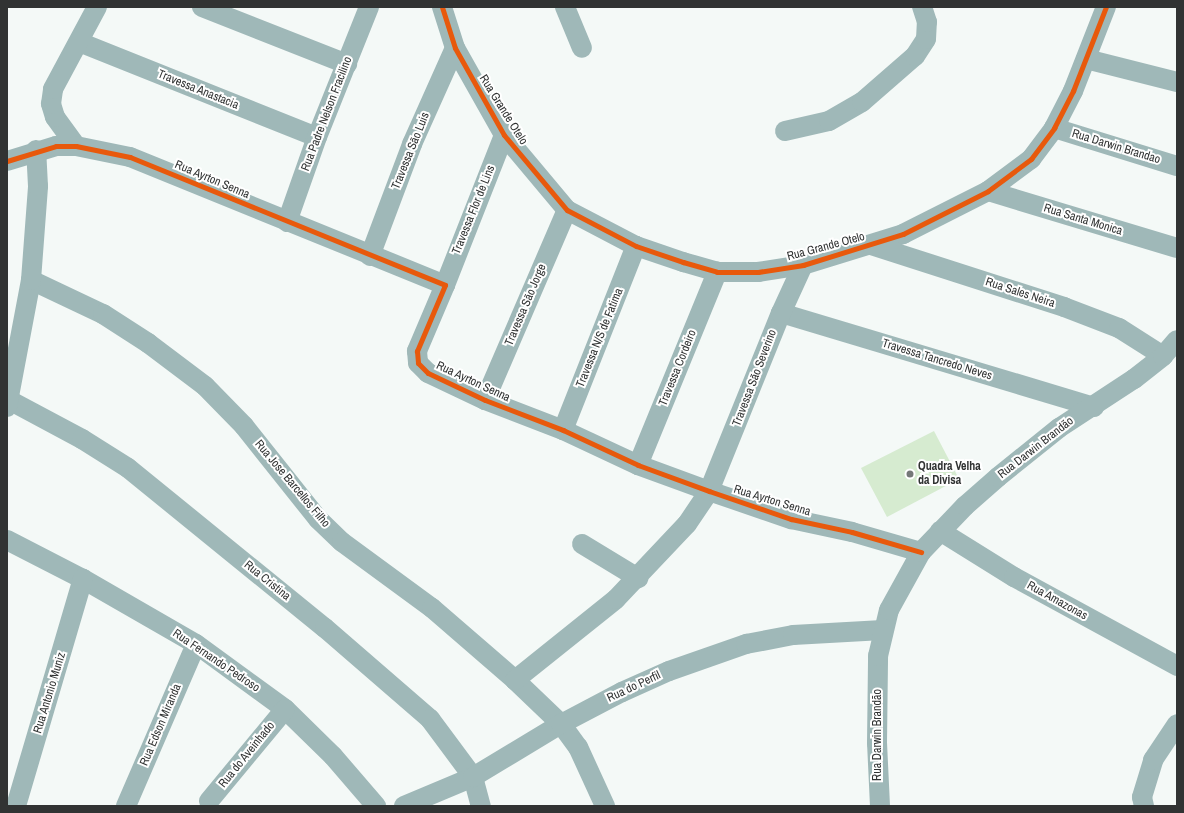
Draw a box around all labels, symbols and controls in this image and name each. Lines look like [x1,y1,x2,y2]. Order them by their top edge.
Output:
street label: Rua Padre Nelson Fracilino [299,55,355,173]
street label: Travessa Anastacia [155,67,241,113]
street label: Rua Grande Otelo [476,72,530,148]
street label: Travessa Sāo Luis [389,110,433,192]
street label: Rua Darwin Brandao [1070,127,1162,167]
street label: Rua Ayrton Senna [172,158,252,202]
street label: Travessa Flor de Lins [450,163,498,257]
street label: Rua Santa Monica [1042,201,1124,239]
street label: Rua Grande Otelo [786,230,866,264]
street label: Travessa Sāo Jorge [502,262,550,348]
street label: Rua Sales Neira [983,275,1057,311]
street label: Travessa N/S de Fatima [574,286,626,390]
street label: Travessa Cordeiro [656,328,700,408]
street label: Travessa Sāo Severino [730,328,780,428]
street label: Travessa Tancredo Neves [880,336,994,384]
street label: Rua Ayrton Senna [434,359,512,405]
street label: Rua Darwin Brandão [995,414,1077,482]
street label: Rua Jose Barcellos Filho [251,437,333,531]
place label: Quadra Velha da Divisa [918,460,981,488]
marker: Quadra Velha da Divisa [905,469,915,479]
street label: Rua Ayrton Senna [732,482,812,520]
street label: Rua Cristina [241,558,293,604]
street label: Rua Amazonas [1024,578,1090,624]
street label: Rua Fernando Pedroso [170,627,262,695]
street label: Rua Antonio Muniz [31,651,69,735]
street label: Rua do Perfil [605,668,663,706]
street label: Rua Edson Miranda [137,682,185,768]
street label: Rua Darwin Brandão [871,689,885,781]
street label: Rua do Aveinhado [216,719,278,791]

